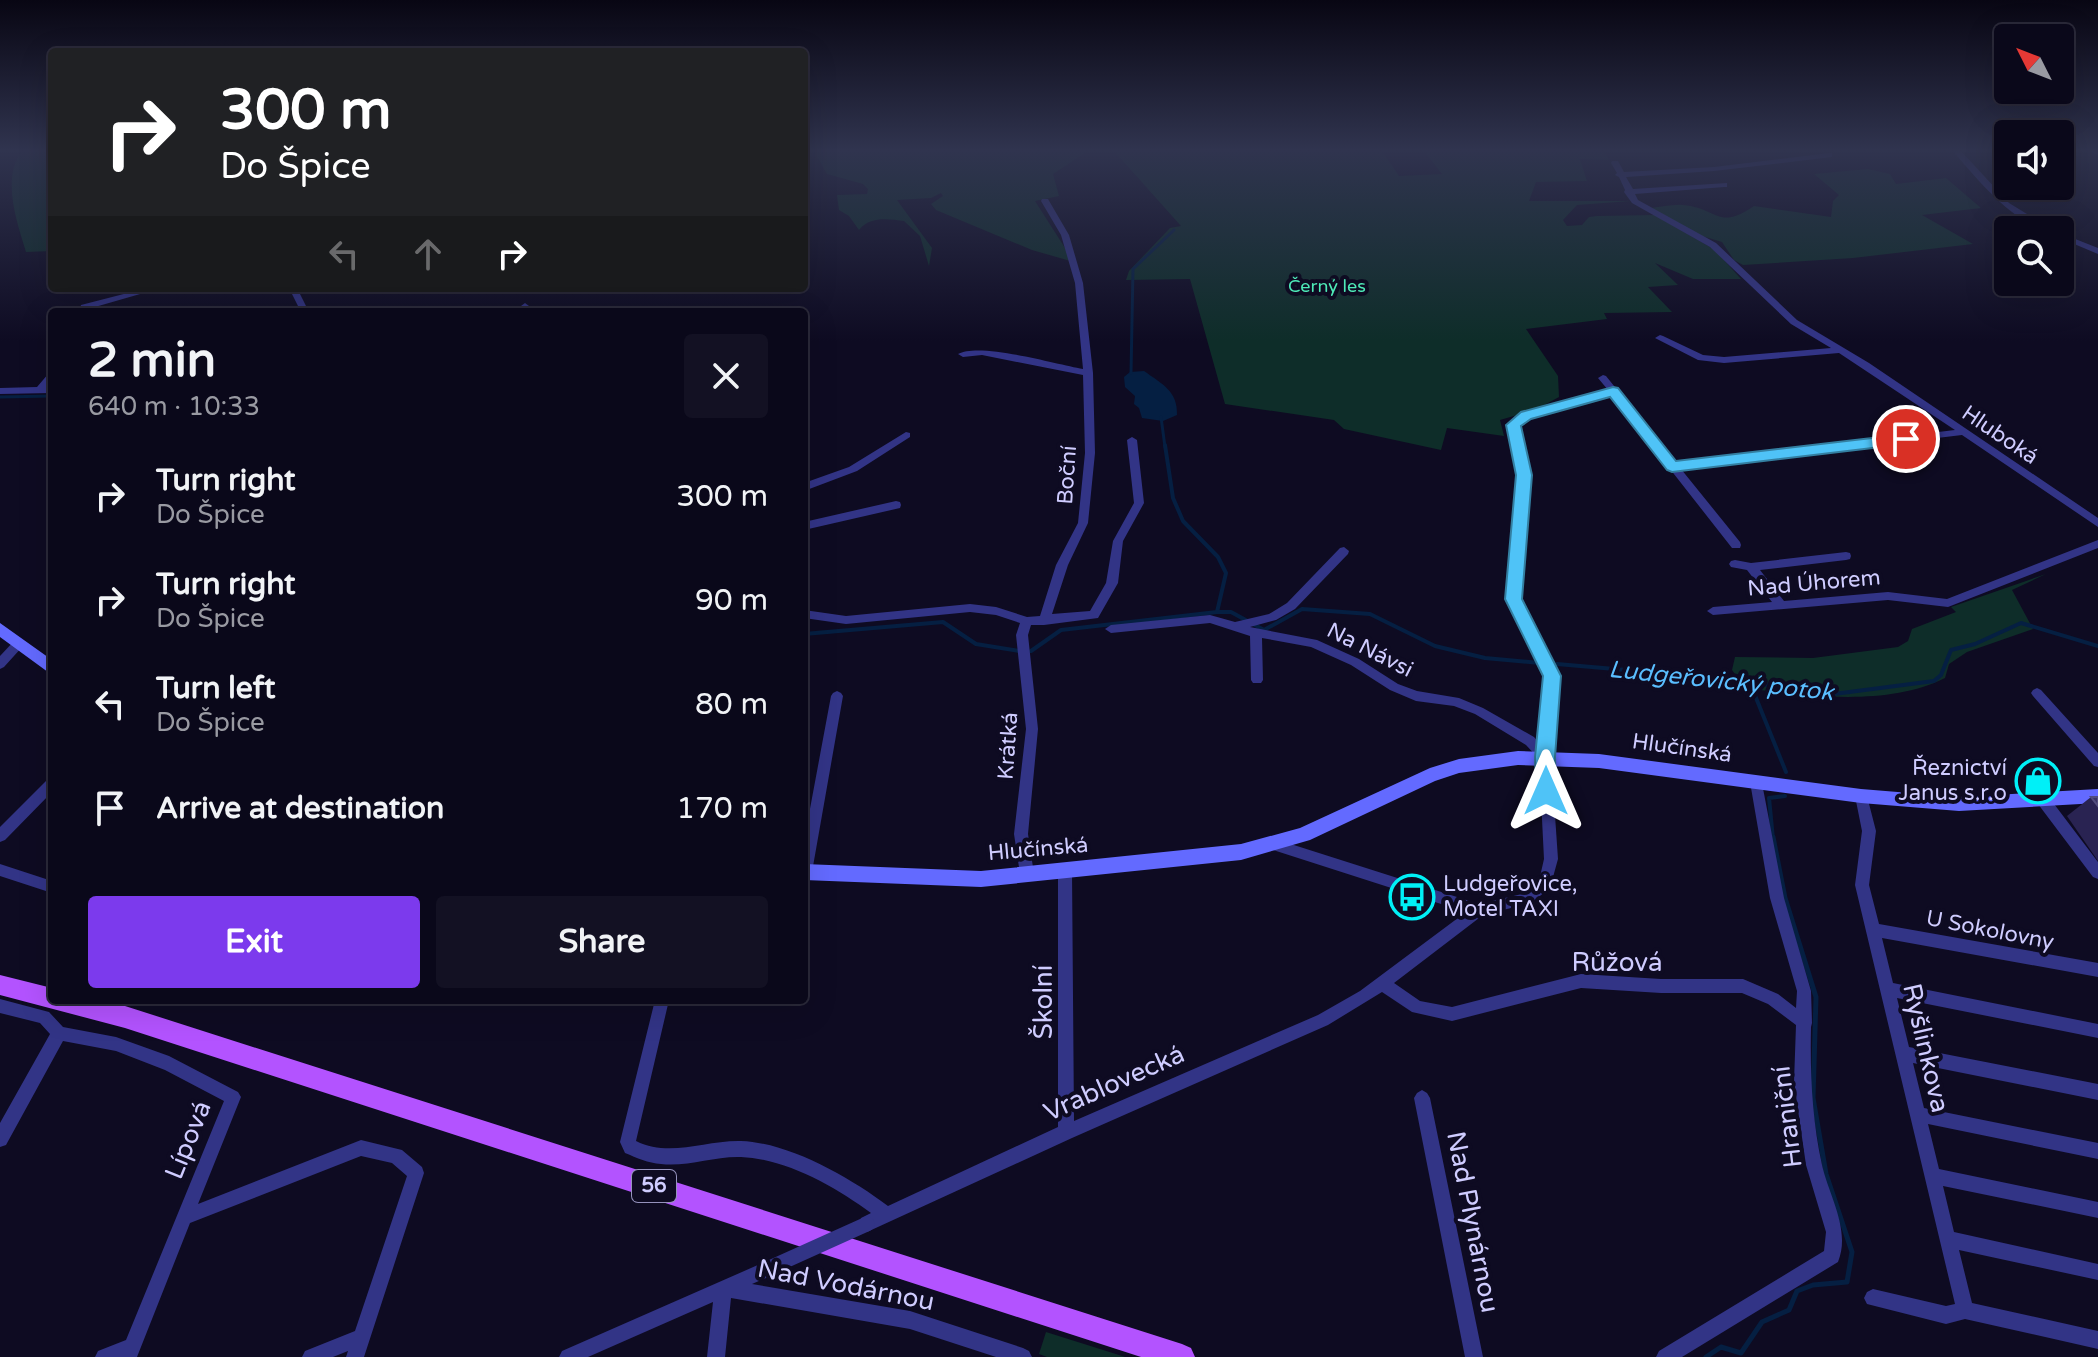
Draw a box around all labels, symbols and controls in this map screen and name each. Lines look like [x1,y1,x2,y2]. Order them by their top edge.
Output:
north arrow [1994,24,2074,104]
map controls [1994,24,2074,296]
text: 300 m [220,77,391,144]
icon: right [88,80,192,184]
button: sound [1994,120,2074,200]
text: Do Špice [220,145,371,188]
button: search [1994,216,2074,296]
icon: left [322,232,366,276]
icon: ahead [406,232,450,276]
icon: right [490,232,534,276]
park label: Černý les [1288,275,1366,297]
text: 2 min [88,332,216,390]
button: close [684,334,768,418]
text: 640 m · 10:33 [88,391,260,422]
street label: Hluboká [1957,400,2043,470]
pin [1872,405,1940,473]
icon: arrive [1884,417,1928,461]
street label: Boční [1052,445,1082,505]
text: Turn right [156,462,296,499]
icon: right [88,474,132,518]
text: 300 m [676,478,768,515]
text: Do Špice [156,499,265,530]
street label: Nad Úhorem [1746,563,1882,602]
text: Turn right [156,566,296,603]
icon: right [88,578,132,622]
text: 90 m [695,582,768,619]
text: Do Špice [156,603,265,634]
street label: Na Návsi [1323,617,1417,683]
water label: Ludgeřovický potok [1607,655,1837,707]
text: Turn left [156,670,275,707]
icon: left [88,682,132,726]
text: 80 m [695,686,768,723]
text: Do Špice [156,707,265,738]
street label: Krátká [993,711,1023,781]
street label: Hlučínská [1630,728,1734,768]
position arrow [1504,749,1588,833]
place label: Řeznictví Janus s.r.o [1898,754,2007,806]
shop icon: Řeznictví Janus s.r.o [2014,757,2062,805]
icon: arrive [88,786,132,830]
text: Arrive at destination [156,790,444,827]
text: 170 m [676,790,768,827]
street label: Hlučínská [987,832,1089,866]
place label: Ludgeřovice, Motel TAXI [1443,871,1578,922]
bus stop icon: Ludgeřovice, Motel TAXI [1388,873,1436,921]
button: Exit [88,896,420,988]
button: Share [436,896,768,988]
street label: U Sokolovny [1924,905,2056,955]
street label: Růžová [1571,947,1663,978]
street label: Školní [1028,965,1059,1039]
street label: Ryšlinkova [1896,980,1956,1116]
street label: Vrablovecká [1039,1038,1189,1128]
street label: Hraniční [1765,1064,1809,1170]
street label: Lípová [158,1096,218,1184]
street label: Nad Plynárnou [1440,1129,1506,1315]
road number: 56 [632,1170,676,1202]
street label: Nad Vodárnou [755,1253,937,1317]

